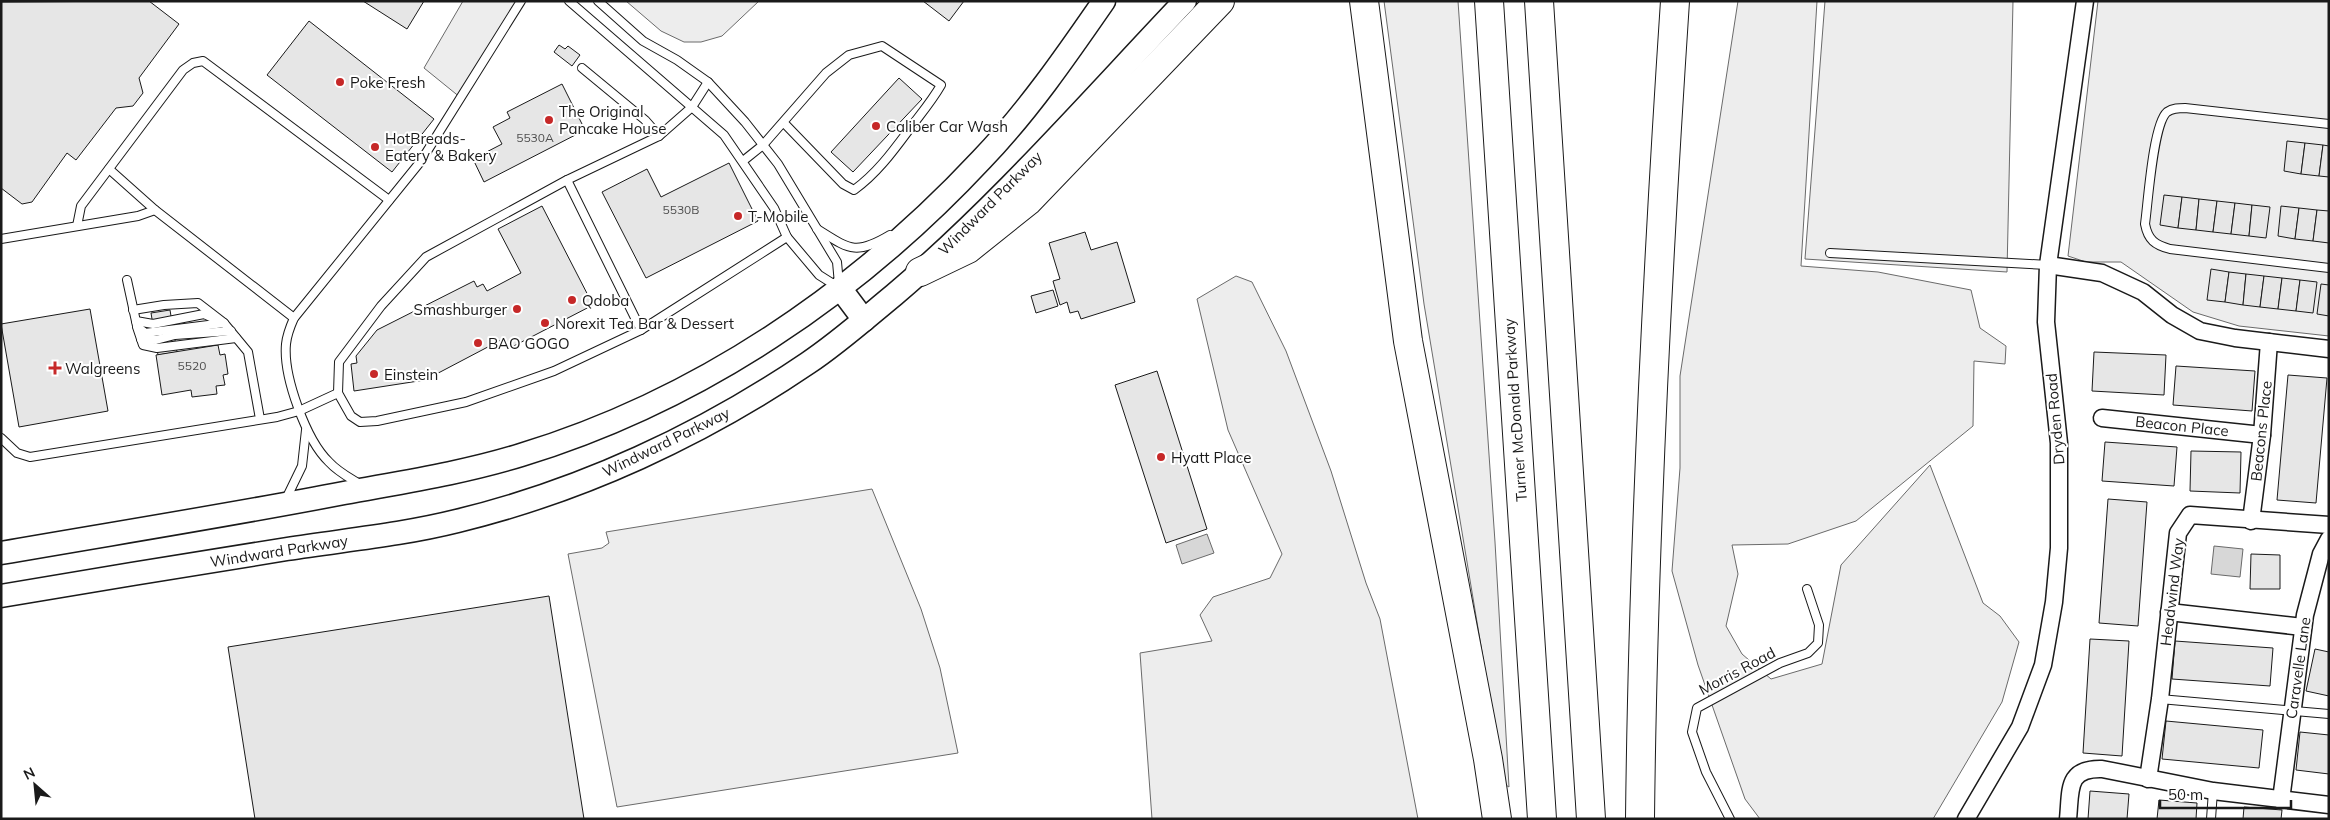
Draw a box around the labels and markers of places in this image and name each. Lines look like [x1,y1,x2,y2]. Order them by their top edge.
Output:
place label: Poke Fresh [350,73,426,92]
marker: Poke Fresh [334,76,346,88]
place label: The Original Pancake House [559,102,666,138]
marker: The Original Pancake House [543,114,555,126]
place label: Caliber Car Wash [886,117,1008,136]
marker: Caliber Car Wash [870,120,882,132]
place label: HotBreads- Eatery & Bakery [385,129,497,165]
marker: HotBreads- Eatery & Bakery [369,141,381,153]
place label: T-Mobile [748,207,809,226]
marker: T-Mobile [732,210,744,222]
place label: Qdoba [582,291,629,310]
marker: Qdoba [566,294,578,306]
place label: Smashburger [414,300,508,319]
marker: Smashburger [511,303,523,315]
place label: Norexit Tea Bar & Dessert [555,314,734,333]
marker: Norexit Tea Bar & Dessert [539,317,551,329]
place label: BAO GOGO [488,334,570,353]
marker: BAO GOGO [472,337,484,349]
place label: Walgreens [65,359,140,378]
marker: Walgreens [49,362,61,374]
place label: Einstein [384,365,438,384]
marker: Einstein [368,368,380,380]
place label: Hyatt Place [1171,448,1251,467]
marker: Hyatt Place [1155,451,1167,463]

